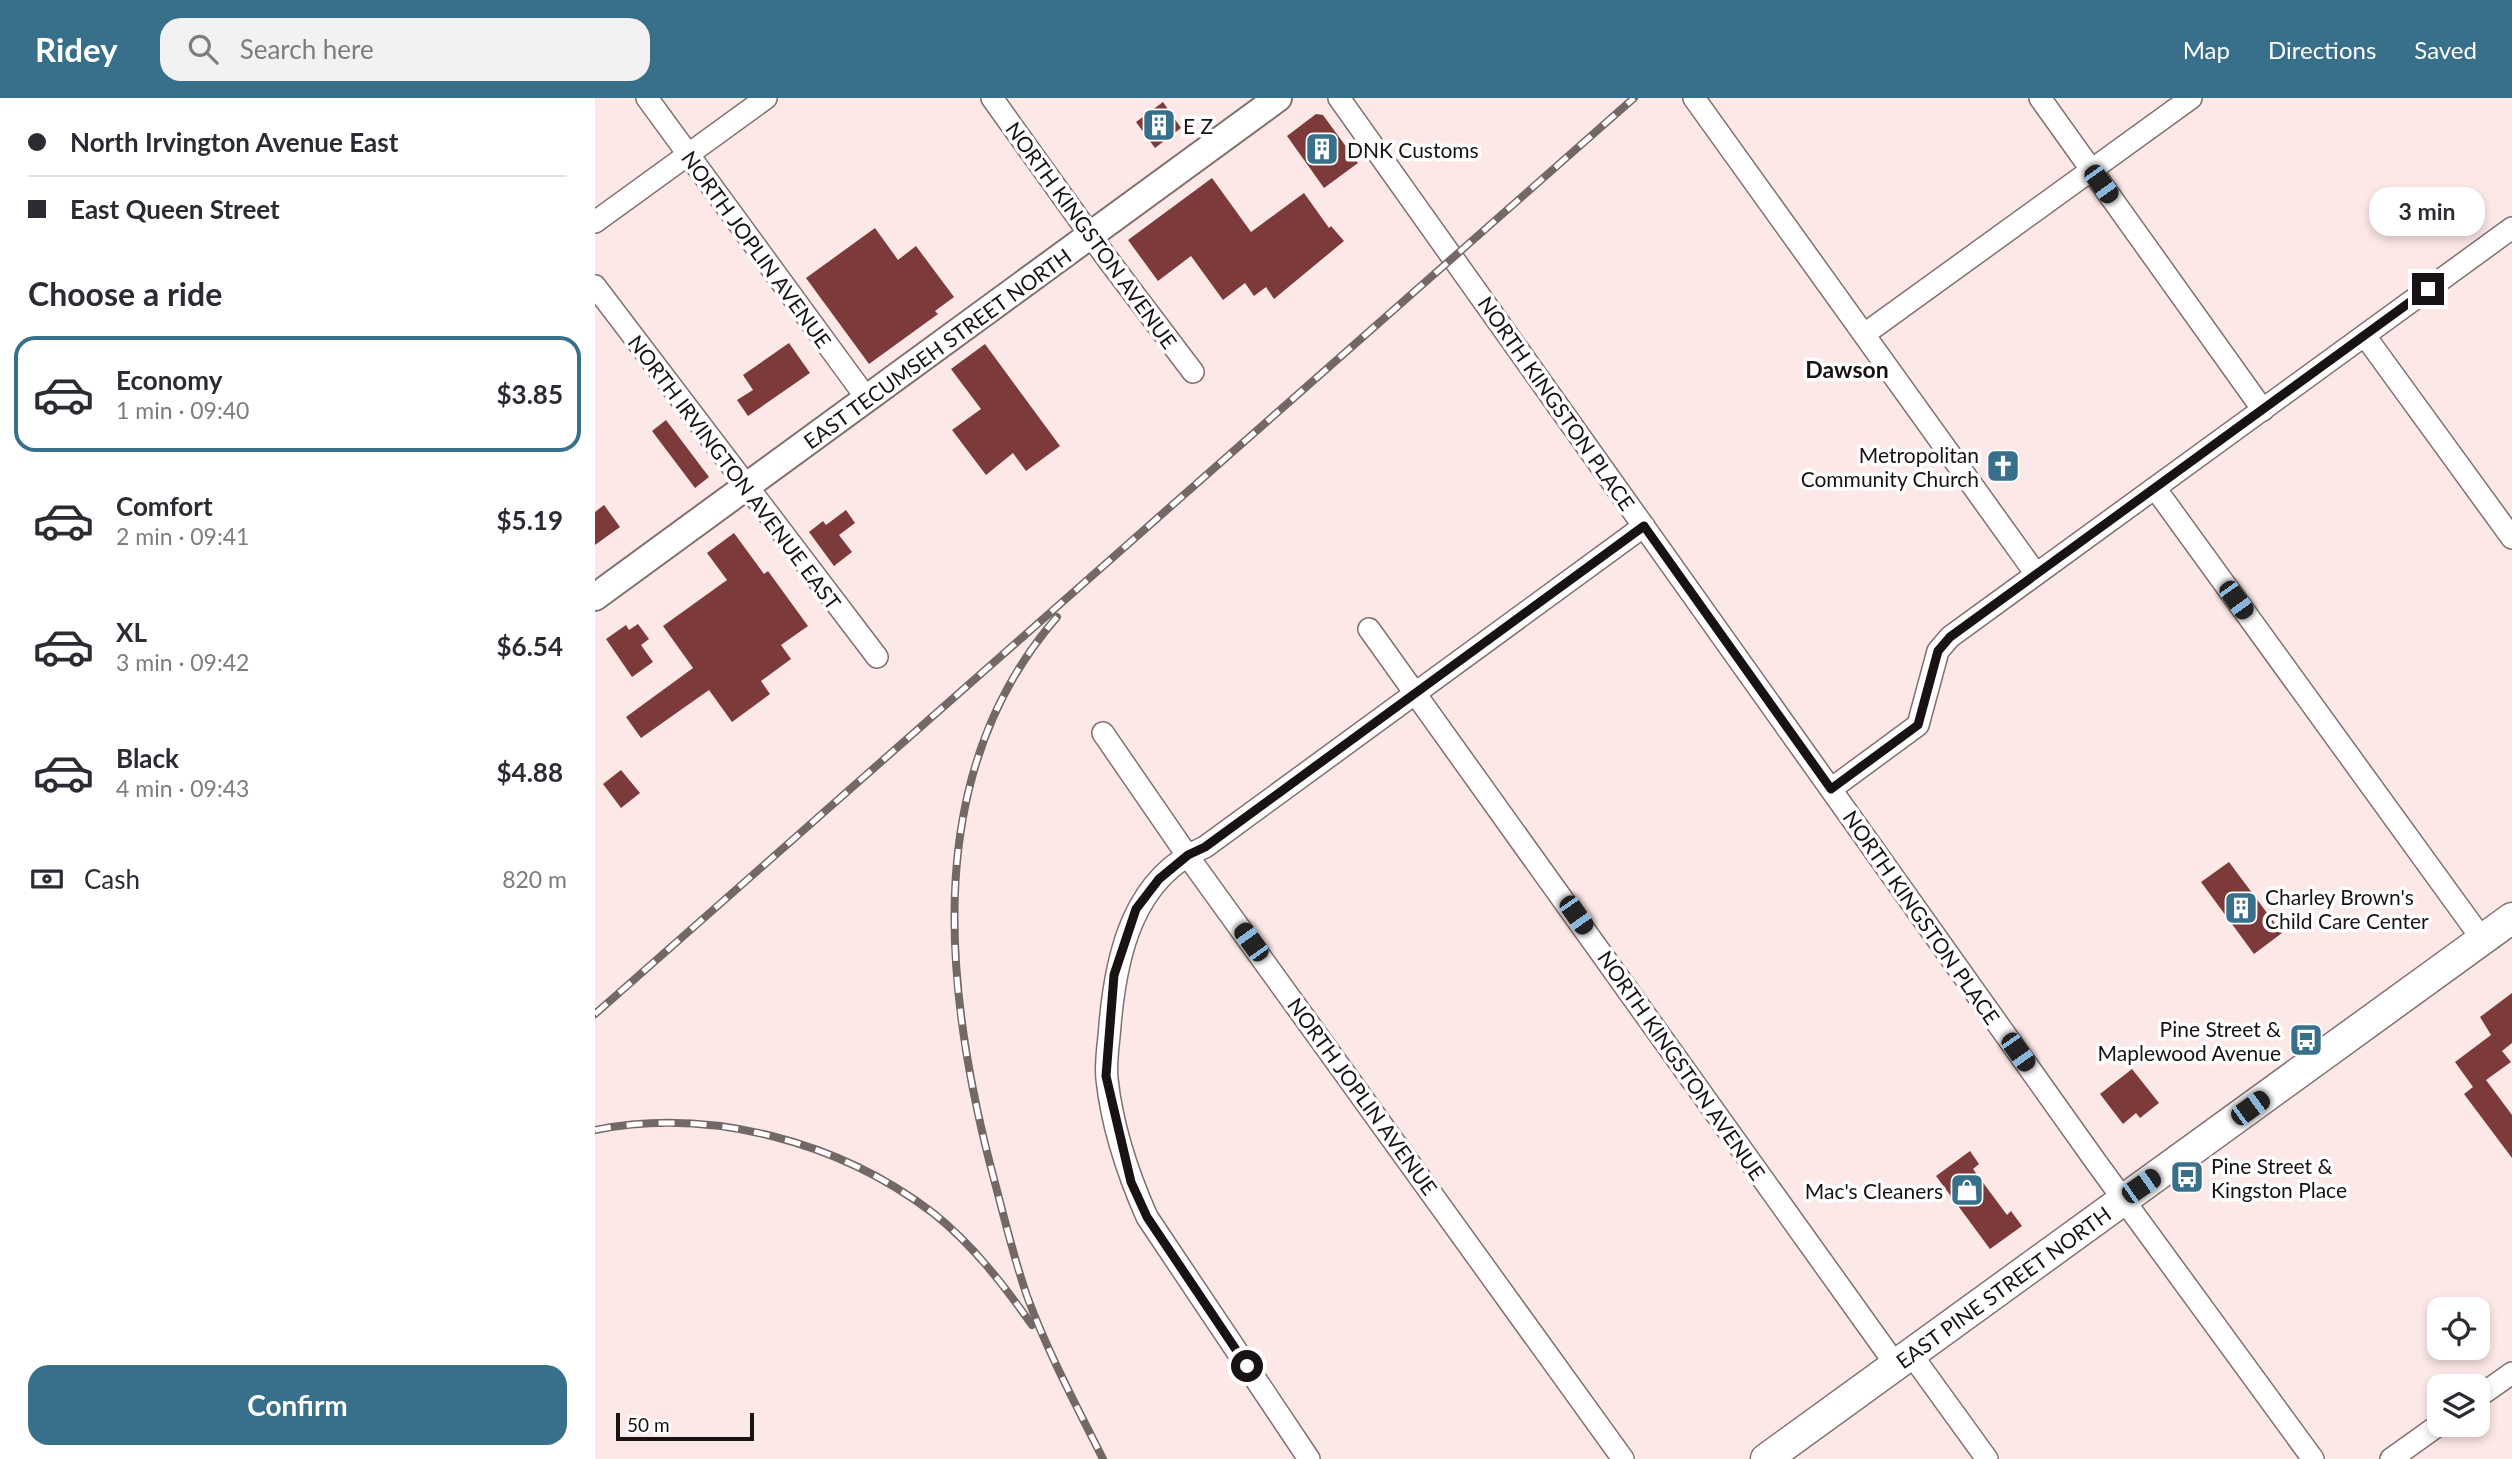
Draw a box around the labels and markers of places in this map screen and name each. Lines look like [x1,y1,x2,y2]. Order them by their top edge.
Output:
building icon: E Z [1140,106,1178,144]
place label: E Z [1183,113,1213,138]
building icon: DNK Customs [1303,130,1341,168]
place label: DNK Customs [1347,137,1479,162]
place label: Metropolitan Community Church [1801,442,1979,491]
church icon: Metropolitan Community Church [1984,447,2022,485]
place label: Charley Brown's Child Care Center [2265,884,2429,933]
building icon: Charley Brown's Child Care Center [2222,889,2260,927]
place label: Pine Street & Maplewood Avenue [2098,1016,2281,1065]
bus stop icon: Pine Street & Maplewood Avenue [2287,1021,2325,1059]
place label: Pine Street & Kingston Place [2211,1153,2347,1202]
bus stop icon: Pine Street & Kingston Place [2168,1158,2206,1196]
shop icon: Mac's Cleaners [1948,1171,1986,1209]
place label: Mac's Cleaners [1805,1178,1943,1203]

